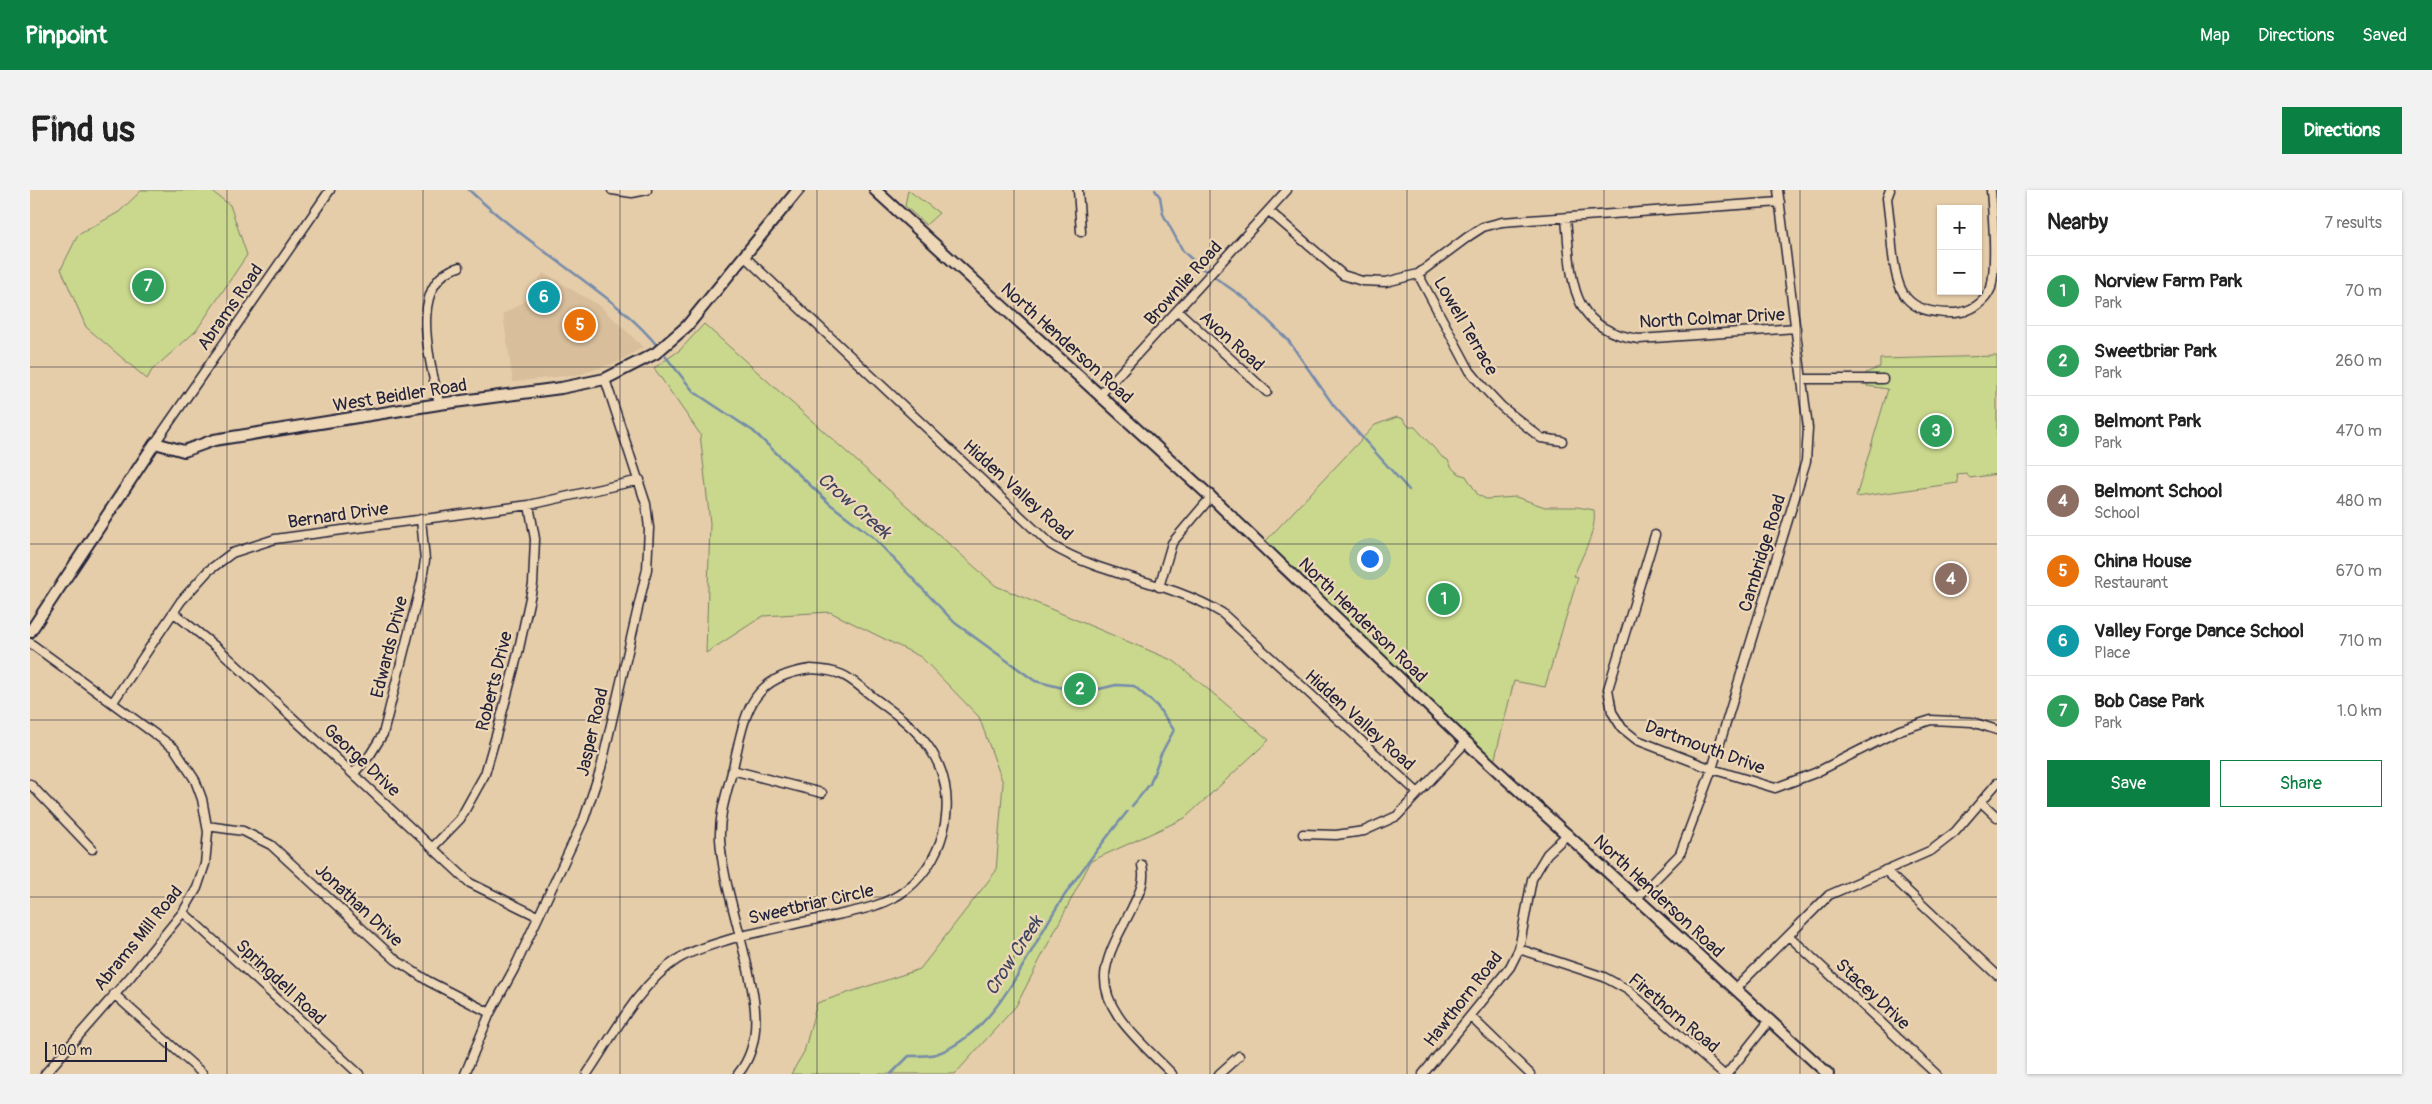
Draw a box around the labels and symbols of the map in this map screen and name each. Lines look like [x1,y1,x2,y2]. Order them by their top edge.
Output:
street label: Brownlie Road [1139,236,1227,330]
street label: Abrams Road [192,260,269,355]
pin: 7 [132,267,164,305]
street label: Lowell Terrace [1428,273,1503,380]
pin: 6 [528,278,560,316]
street label: North Henderson Road [996,278,1138,409]
street label: North Colmar Drive [1639,303,1786,334]
pin: 5 [564,306,596,344]
street label: Avon Road [1194,306,1269,377]
street label: West Beidler Road [331,374,469,417]
pin: 3 [1920,412,1952,450]
street label: Hidden Valley Road [958,435,1078,546]
water label: Crow Creek [813,467,898,546]
street label: Cambridge Road [1734,492,1791,615]
street label: Bernard Drive [286,497,390,534]
your location [1357,546,1383,572]
street label: North Henderson Road [1293,553,1432,688]
pin: 4 [1935,560,1967,598]
pin: 1 [1428,580,1460,618]
street label: Edwards Drive [366,594,413,700]
street label: Roberts Drive [471,629,518,733]
street label: Hidden Valley Road [1300,665,1420,776]
pin: 2 [1064,670,1096,708]
street label: Jasper Road [571,686,614,779]
street label: Dartmouth Drive [1642,715,1768,780]
street label: George Drive [318,719,405,802]
street label: North Henderson Road [1588,830,1729,963]
street label: Jonathan Drive [310,859,408,952]
street label: Sweetbriar Circle [746,879,876,930]
street label: Abrams Mill Road [89,881,188,996]
water label: Crow Creek [979,910,1050,1000]
street label: Springdell Road [231,935,331,1030]
street label: Hawthorn Road [1419,947,1508,1052]
street label: Stacey Drive [1830,954,1915,1035]
street label: Firethorn Road [1623,969,1724,1058]
scale bar [45,1039,168,1062]

